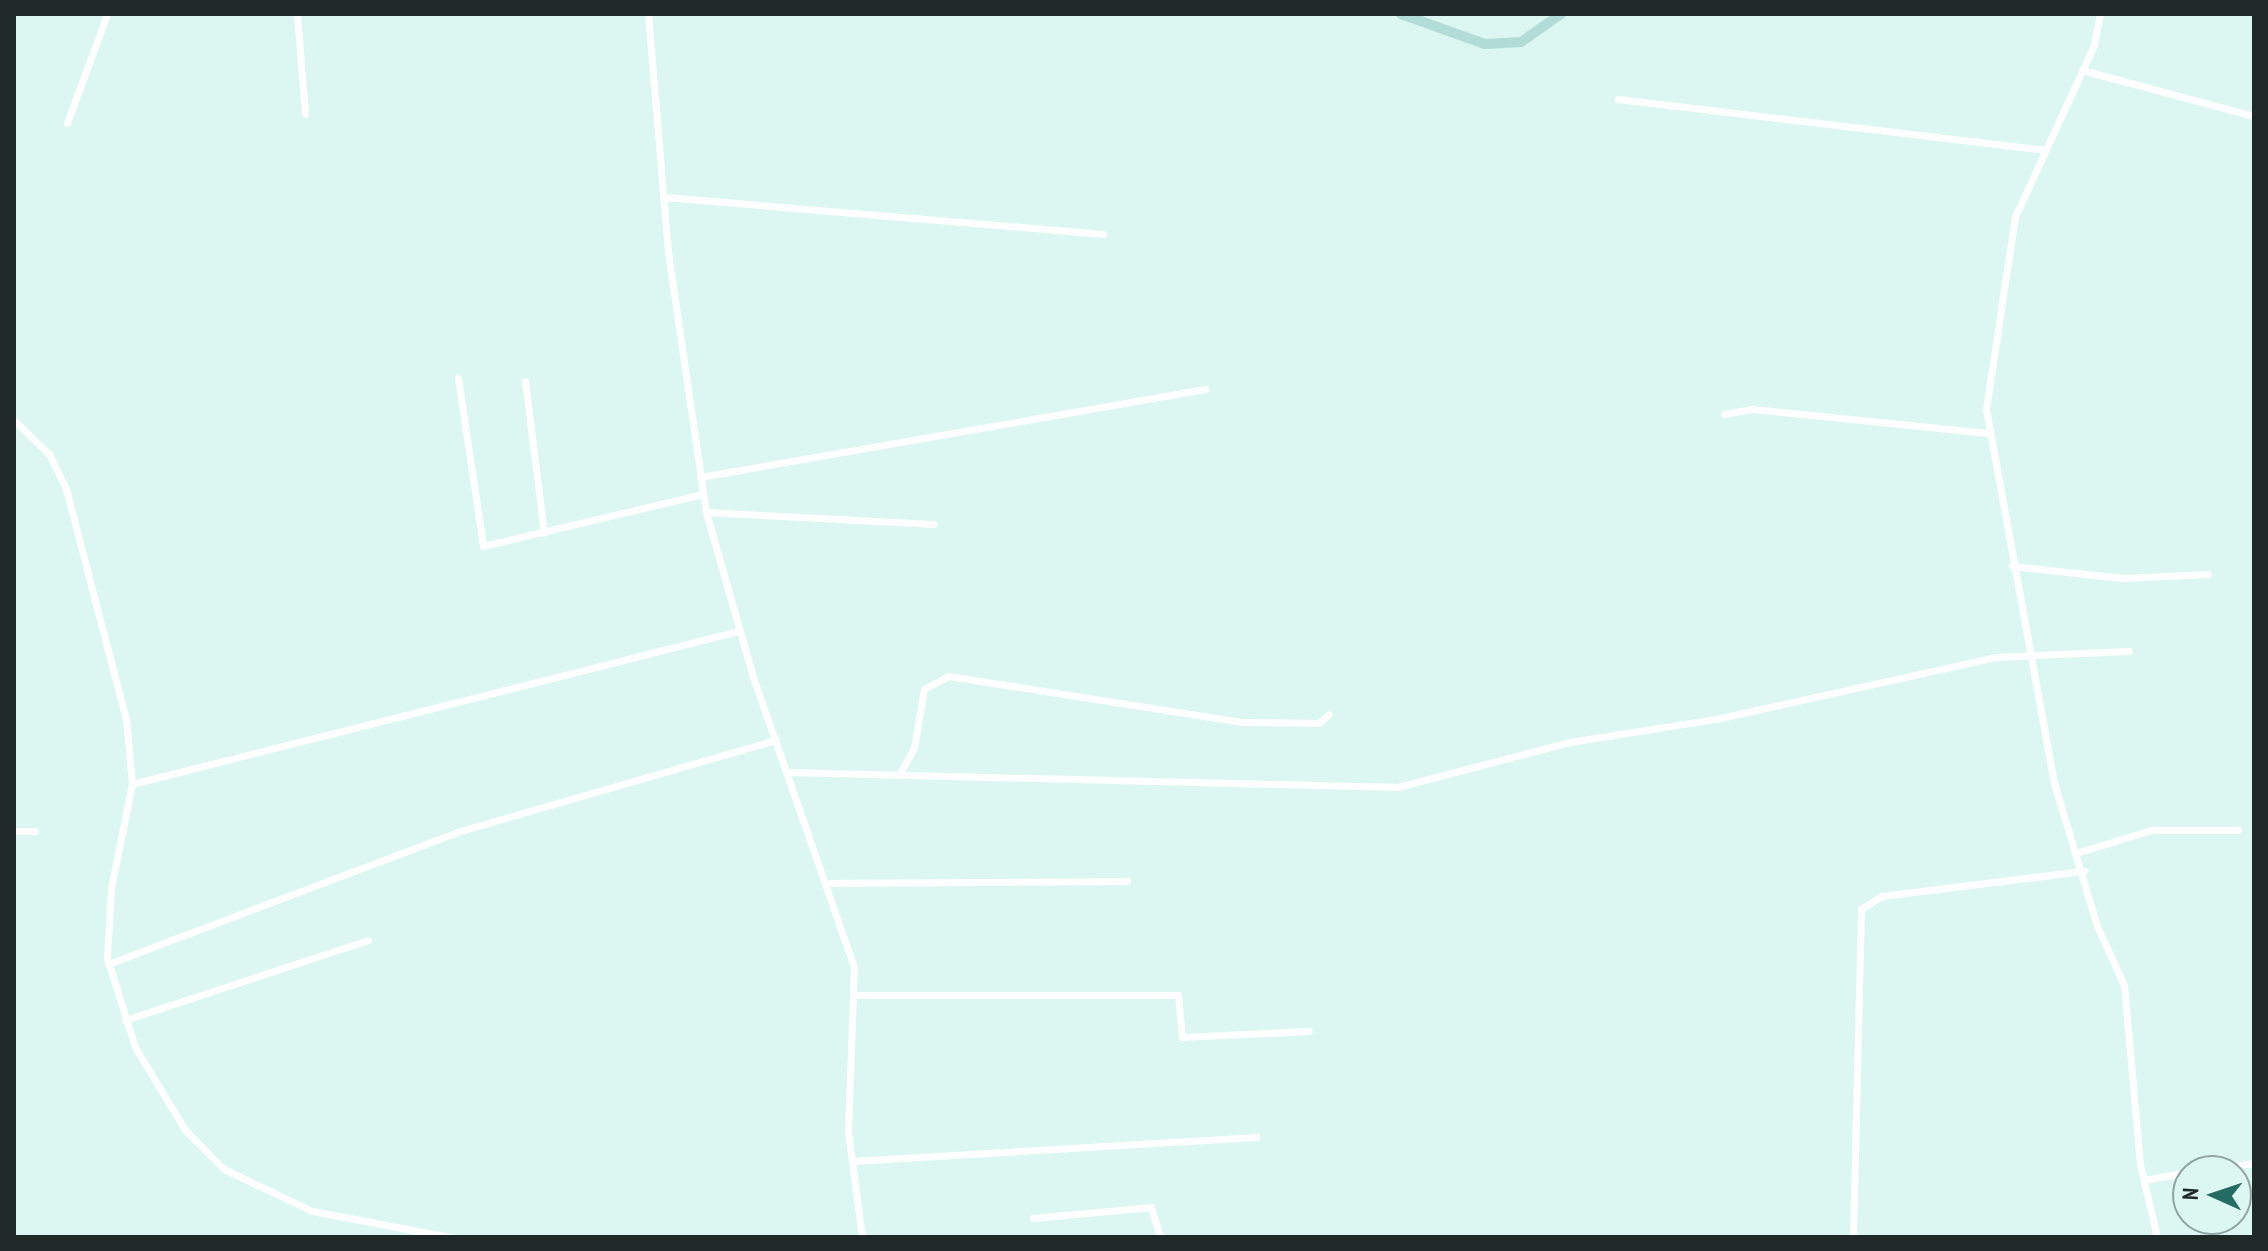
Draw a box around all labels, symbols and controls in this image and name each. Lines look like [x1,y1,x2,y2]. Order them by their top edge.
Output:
north arrow [2172,1155,2252,1235]
text: N [2176,1187,2204,1201]

